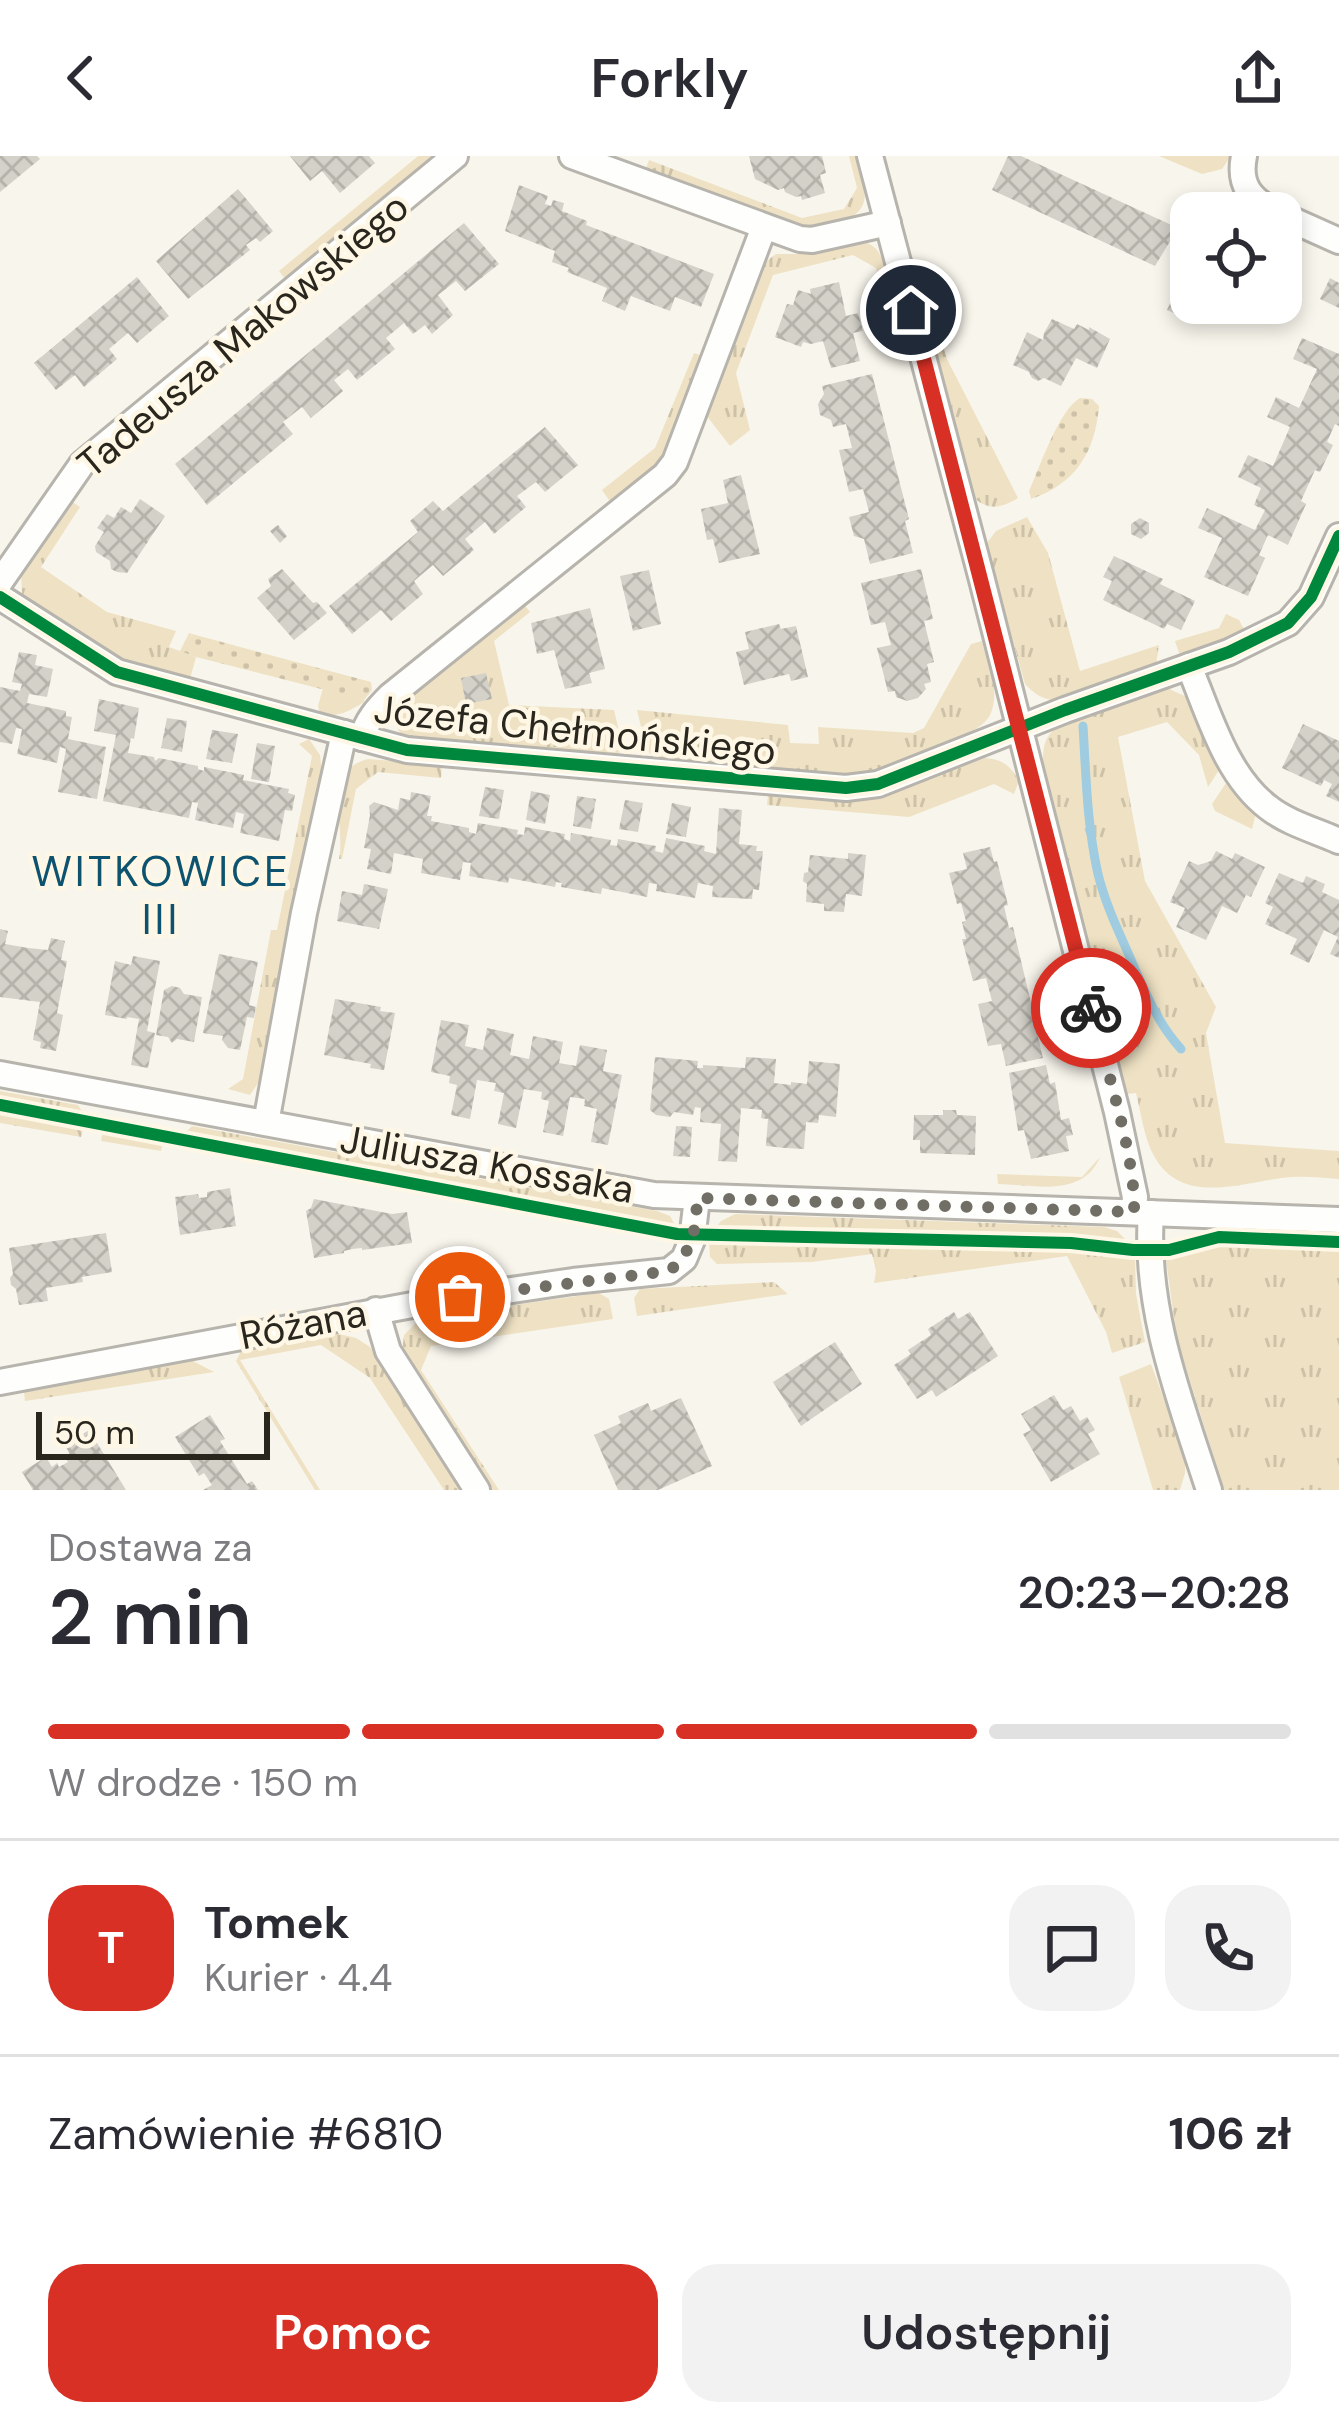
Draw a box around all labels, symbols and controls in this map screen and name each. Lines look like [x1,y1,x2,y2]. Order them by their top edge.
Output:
text: Forkly [590,43,749,114]
icon: back [48,45,114,111]
icon: share [1225,45,1291,111]
street label: Tadeusza Makowskiego [67,181,419,489]
map controls [1170,192,1302,324]
button: locate [1170,192,1302,324]
pin [860,259,962,361]
icon: home [878,277,944,343]
street label: Józefa Chełmońskiego [371,684,779,776]
district label: WITKOWICE III [31,844,291,947]
courier [1031,948,1151,1068]
icon: bike [1058,975,1124,1041]
street label: Juliusza Kossaka [336,1113,638,1215]
pin [409,1246,511,1348]
icon: bag [427,1264,493,1330]
street label: Różana [235,1287,371,1361]
scale bar [36,1406,270,1459]
text: 50 m [54,1411,135,1454]
text: Dostawa za [48,1522,253,1573]
text: 20:23–20:28 [1018,1563,1291,1622]
text: 2 min [48,1567,252,1668]
text: W drodze · 150 m [48,1757,358,1808]
button: chat [1009,1885,1135,2011]
button: phone [1165,1885,1291,2011]
text: Tomek [204,1893,350,1952]
text: T [98,1918,124,1977]
text: Kurier · 4.4 [204,1952,392,2003]
text: Zamówienie #6810 [48,2104,443,2163]
text: 106 zł [1169,2104,1291,2163]
button: Pomoc [48,2264,658,2402]
button: Udostępnij [682,2264,1291,2402]

